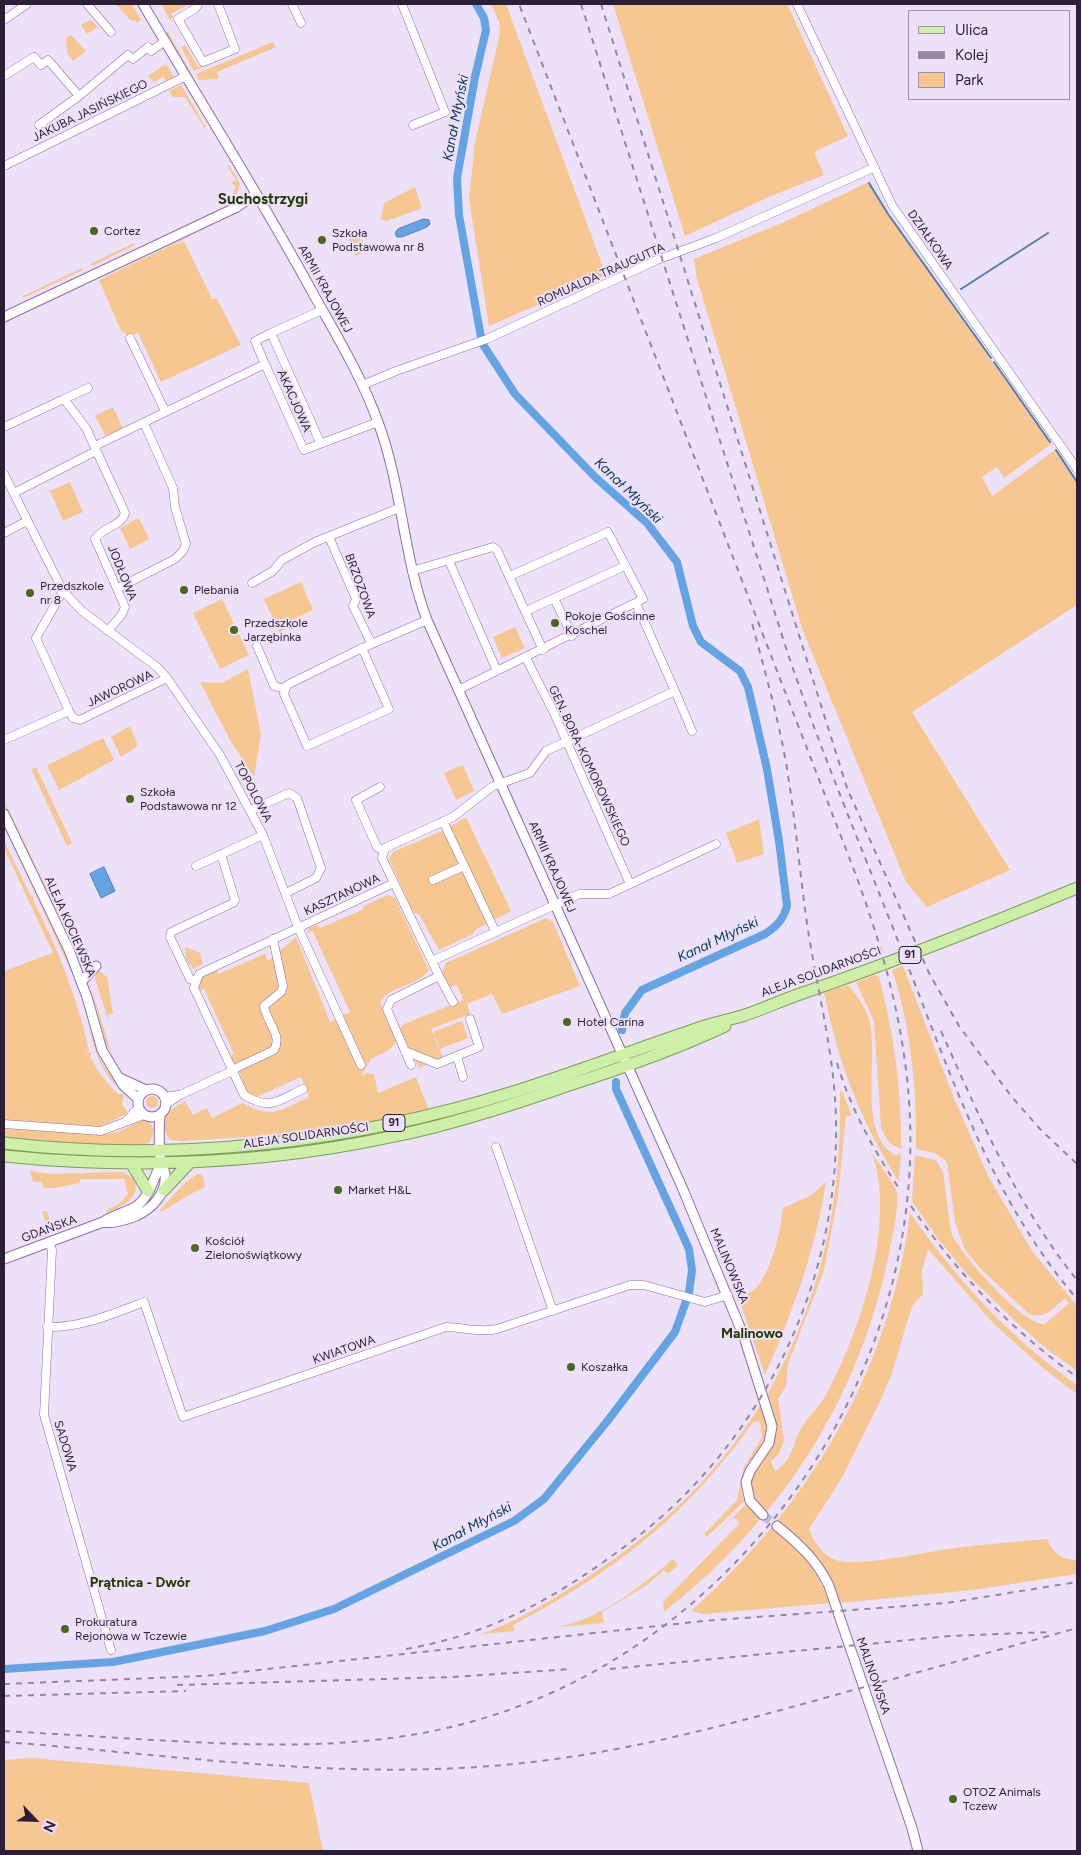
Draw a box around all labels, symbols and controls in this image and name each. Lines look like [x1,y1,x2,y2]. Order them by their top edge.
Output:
legend [908,10,1071,100]
text: Ulica [955,21,988,39]
text: Kolej [955,46,988,64]
text: Park [955,71,984,89]
water label: Kanał Młyński [439,73,473,163]
street label: JAKUBA JASIŃSKIEGO [30,77,150,145]
district label: Suchostrzygi [218,191,308,209]
street label: DZIAŁKOWA [904,207,956,273]
place label: Cortez [104,224,141,238]
marker: Cortez [88,225,100,237]
place label: Szkoła Podstawowa nr 8 [332,226,424,254]
marker: Szkoła Podstawowa nr 8 [316,234,328,246]
street label: ROMUALDA TRAUGUTTA [535,240,667,310]
street label: ARMII KRAJOWEJ [295,242,355,336]
street label: AKACJOWA [274,368,314,434]
water label: Kanał Młyński [591,455,665,527]
street label: JODŁOWA [104,543,140,603]
street label: BRZOZOWA [342,552,378,620]
place label: Przedszkole nr 8 [40,579,104,607]
place label: Plebania [194,583,239,597]
marker: Plebania [178,584,190,596]
marker: Przedszkole nr 8 [24,587,36,599]
place label: Pokoje Gościnne Koschel [565,609,655,637]
place label: Przedszkole Jarzębinka [244,616,308,644]
marker: Pokoje Gościnne Koschel [549,617,561,629]
marker: Przedszkole Jarzębinka [228,624,240,636]
street label: JAWOROWA [85,668,155,710]
street label: GEN. BORA-KOMOROWSKIEGO [545,683,633,849]
street label: TOPOLOWA [231,759,275,825]
place label: Szkoła Podstawowa nr 12 [140,785,237,813]
marker: Szkoła Podstawowa nr 12 [124,793,136,805]
street label: ARMII KRAJOWEJ [525,819,579,915]
street label: KASZTANOWA [302,871,382,919]
street label: ALEJA KOCIEWSKA [41,874,99,980]
water label: Kanał Młyński [675,914,761,966]
street label: ALEJA SOLIDARNOŚCI [759,944,883,1000]
road number: 91 [899,946,921,964]
place label: Hotel Carina [577,1015,644,1029]
marker: Hotel Carina [561,1016,573,1028]
road number: 91 [383,1114,405,1132]
street label: ALEJA SOLIDARNOŚCI [242,1120,370,1152]
place label: Market H&L [348,1183,411,1197]
marker: Market H&L [332,1184,344,1196]
street label: GDAŃSKA [19,1212,79,1246]
street label: MALINOWSKA [707,1226,751,1306]
place label: Kościół Zielonoświątkowy [205,1234,302,1262]
marker: Kościół Zielonoświątkowy [189,1242,201,1254]
district label: Malinowo [721,1326,783,1342]
street label: KWIATOWA [311,1333,377,1367]
place label: Koszałka [581,1360,628,1374]
marker: Koszałka [565,1361,577,1373]
street label: SADOWA [50,1419,80,1473]
water label: Kanał Młyński [429,1499,515,1555]
district label: Prątnica - Dwór [90,1575,190,1591]
place label: Prokuratura Rejonowa w Tczewie [75,1615,187,1643]
marker: Prokuratura Rejonowa w Tczewie [59,1623,71,1635]
street label: MALINOWSKA [853,1636,893,1716]
place label: OTOZ Animals Tczew [963,1785,1041,1813]
marker: OTOZ Animals Tczew [947,1793,959,1805]
north arrow [10,1795,60,1845]
text: N [39,1818,59,1835]

